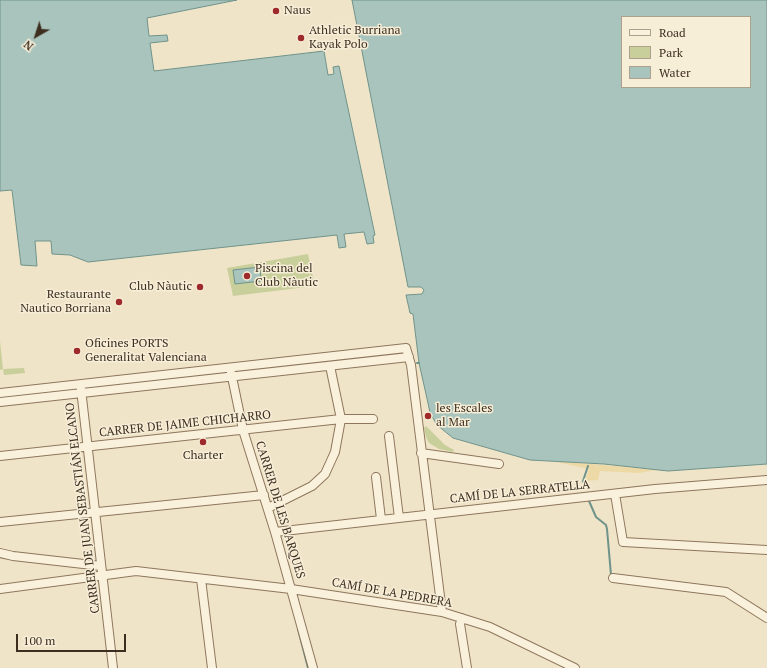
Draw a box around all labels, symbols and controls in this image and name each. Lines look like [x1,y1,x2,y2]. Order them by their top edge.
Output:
place label: Naus [284,4,311,18]
marker: Naus [271,6,281,16]
north arrow [16,16,56,56]
legend [621,16,751,88]
place label: Athletic Burriana Kayak Polo [309,24,401,52]
text: Road [659,25,686,40]
marker: Athletic Burriana Kayak Polo [296,33,306,43]
text: N [21,37,36,53]
text: Park [659,45,683,60]
text: Water [659,65,691,80]
place label: Piscina del Club Nàutic [255,262,318,290]
marker: Piscina del Club Nàutic [242,271,252,281]
place label: Club Nàutic [129,280,192,294]
marker: Club Nàutic [195,282,205,292]
place label: Restaurante Nautico Borriana [20,288,111,316]
marker: Restaurante Nautico Borriana [114,297,124,307]
place label: Oficines PORTS Generalitat Valenciana [85,337,207,365]
marker: Oficines PORTS Generalitat Valenciana [72,346,82,356]
street label: CARRER DE JUAN SEBASTIÁN ELCANO [63,402,103,614]
place label: les Escales al Mar [436,402,492,430]
street label: CARRER DE JAIME CHICHARRO [98,408,272,440]
marker: les Escales al Mar [423,411,433,421]
marker: Charter [198,437,208,447]
street label: CARRER DE LES BARQUES [252,440,308,580]
place label: Charter [183,449,223,463]
street label: CAMÍ DE LA SERRATELLA [449,477,591,507]
street label: CAMÍ DE LA PEDRERA [330,575,454,611]
scale bar [18,626,128,652]
text: 100 m [23,633,55,648]

